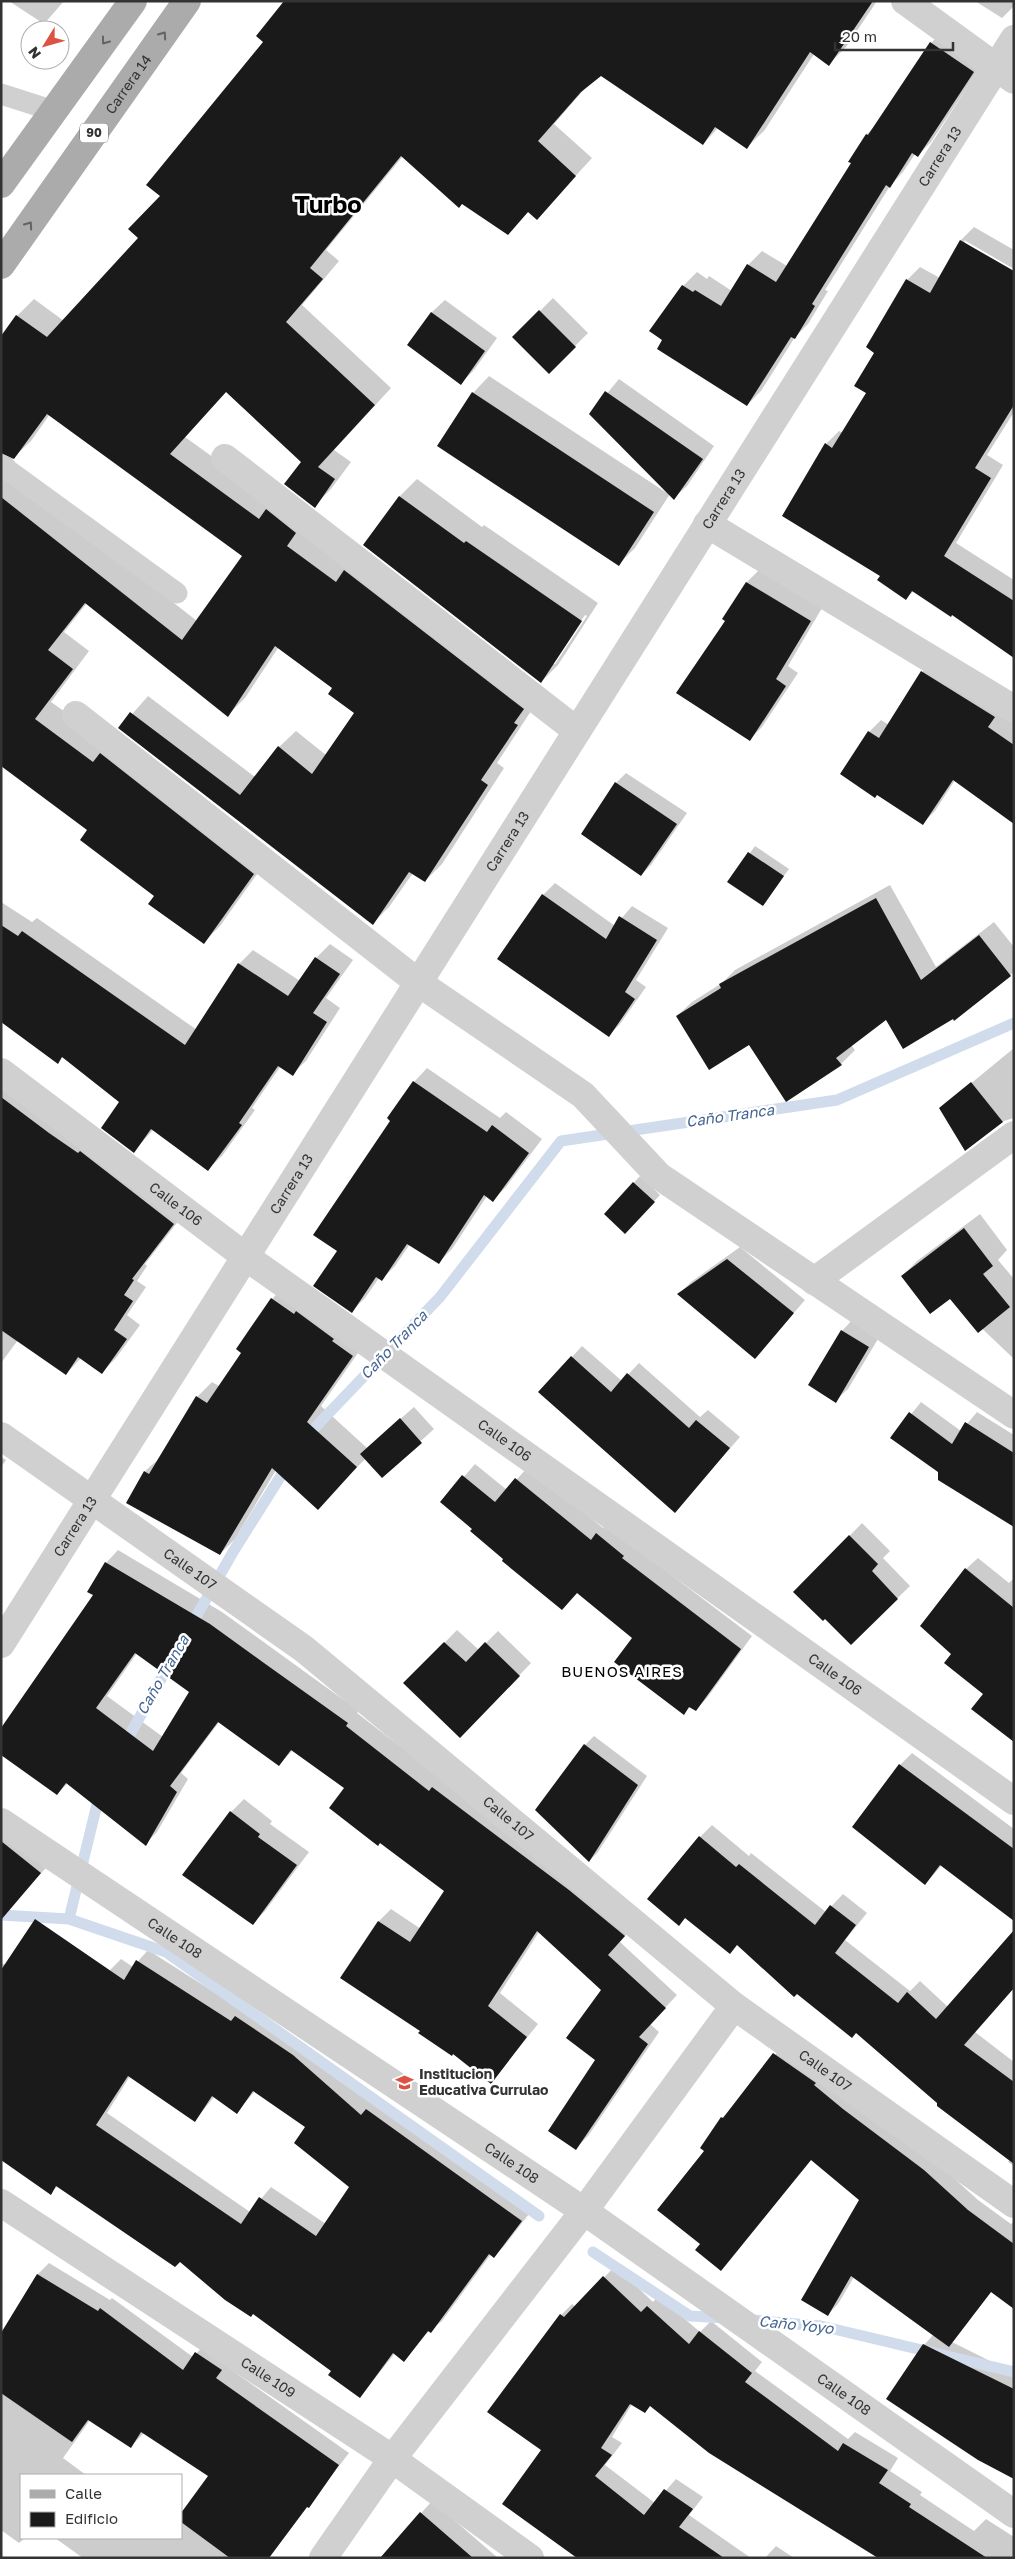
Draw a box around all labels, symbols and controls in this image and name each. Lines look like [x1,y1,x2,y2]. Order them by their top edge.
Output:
north arrow [20,20,70,70]
scale bar [835,20,952,52]
text: 20 m [842,27,877,45]
one-way arrow [157,31,166,41]
one-way arrow [102,35,111,45]
text: N [24,44,44,62]
street label: Carrera 14 [101,51,155,117]
street label: Carrera 13 [914,123,965,190]
road number: 90 [80,124,108,142]
district label: Turbo [294,189,362,218]
one-way arrow [23,221,32,231]
street label: Carrera 13 [698,465,749,532]
street label: Carrera 13 [482,808,532,875]
water label: Caño Tranca [685,1100,776,1130]
street label: Carrera 13 [266,1150,316,1217]
street label: Calle 106 [146,1178,206,1229]
water label: Caño Tranca [356,1306,431,1382]
street label: Calle 106 [475,1415,535,1465]
street label: Carrera 13 [49,1493,100,1560]
street label: Calle 107 [161,1544,220,1593]
water label: Caño Tranca [132,1631,192,1717]
street label: Calle 106 [805,1649,866,1699]
district label: BUENOS AIRES [561,1662,683,1680]
street label: Calle 107 [480,1792,538,1844]
street label: Calle 108 [145,1913,206,1962]
street label: Calle 107 [796,2046,855,2095]
place label: Institucion Educativa Currulao [419,2065,548,2098]
school or university icon: Institucion Educativa Currulao [395,2072,415,2092]
street label: Calle 108 [482,2138,543,2187]
water label: Caño Yoyo [758,2311,835,2338]
street label: Calle 109 [238,2353,299,2401]
street label: Calle 108 [814,2369,875,2419]
legend [20,2474,182,2539]
text: Calle [65,2484,102,2502]
text: Edificio [65,2509,118,2527]

